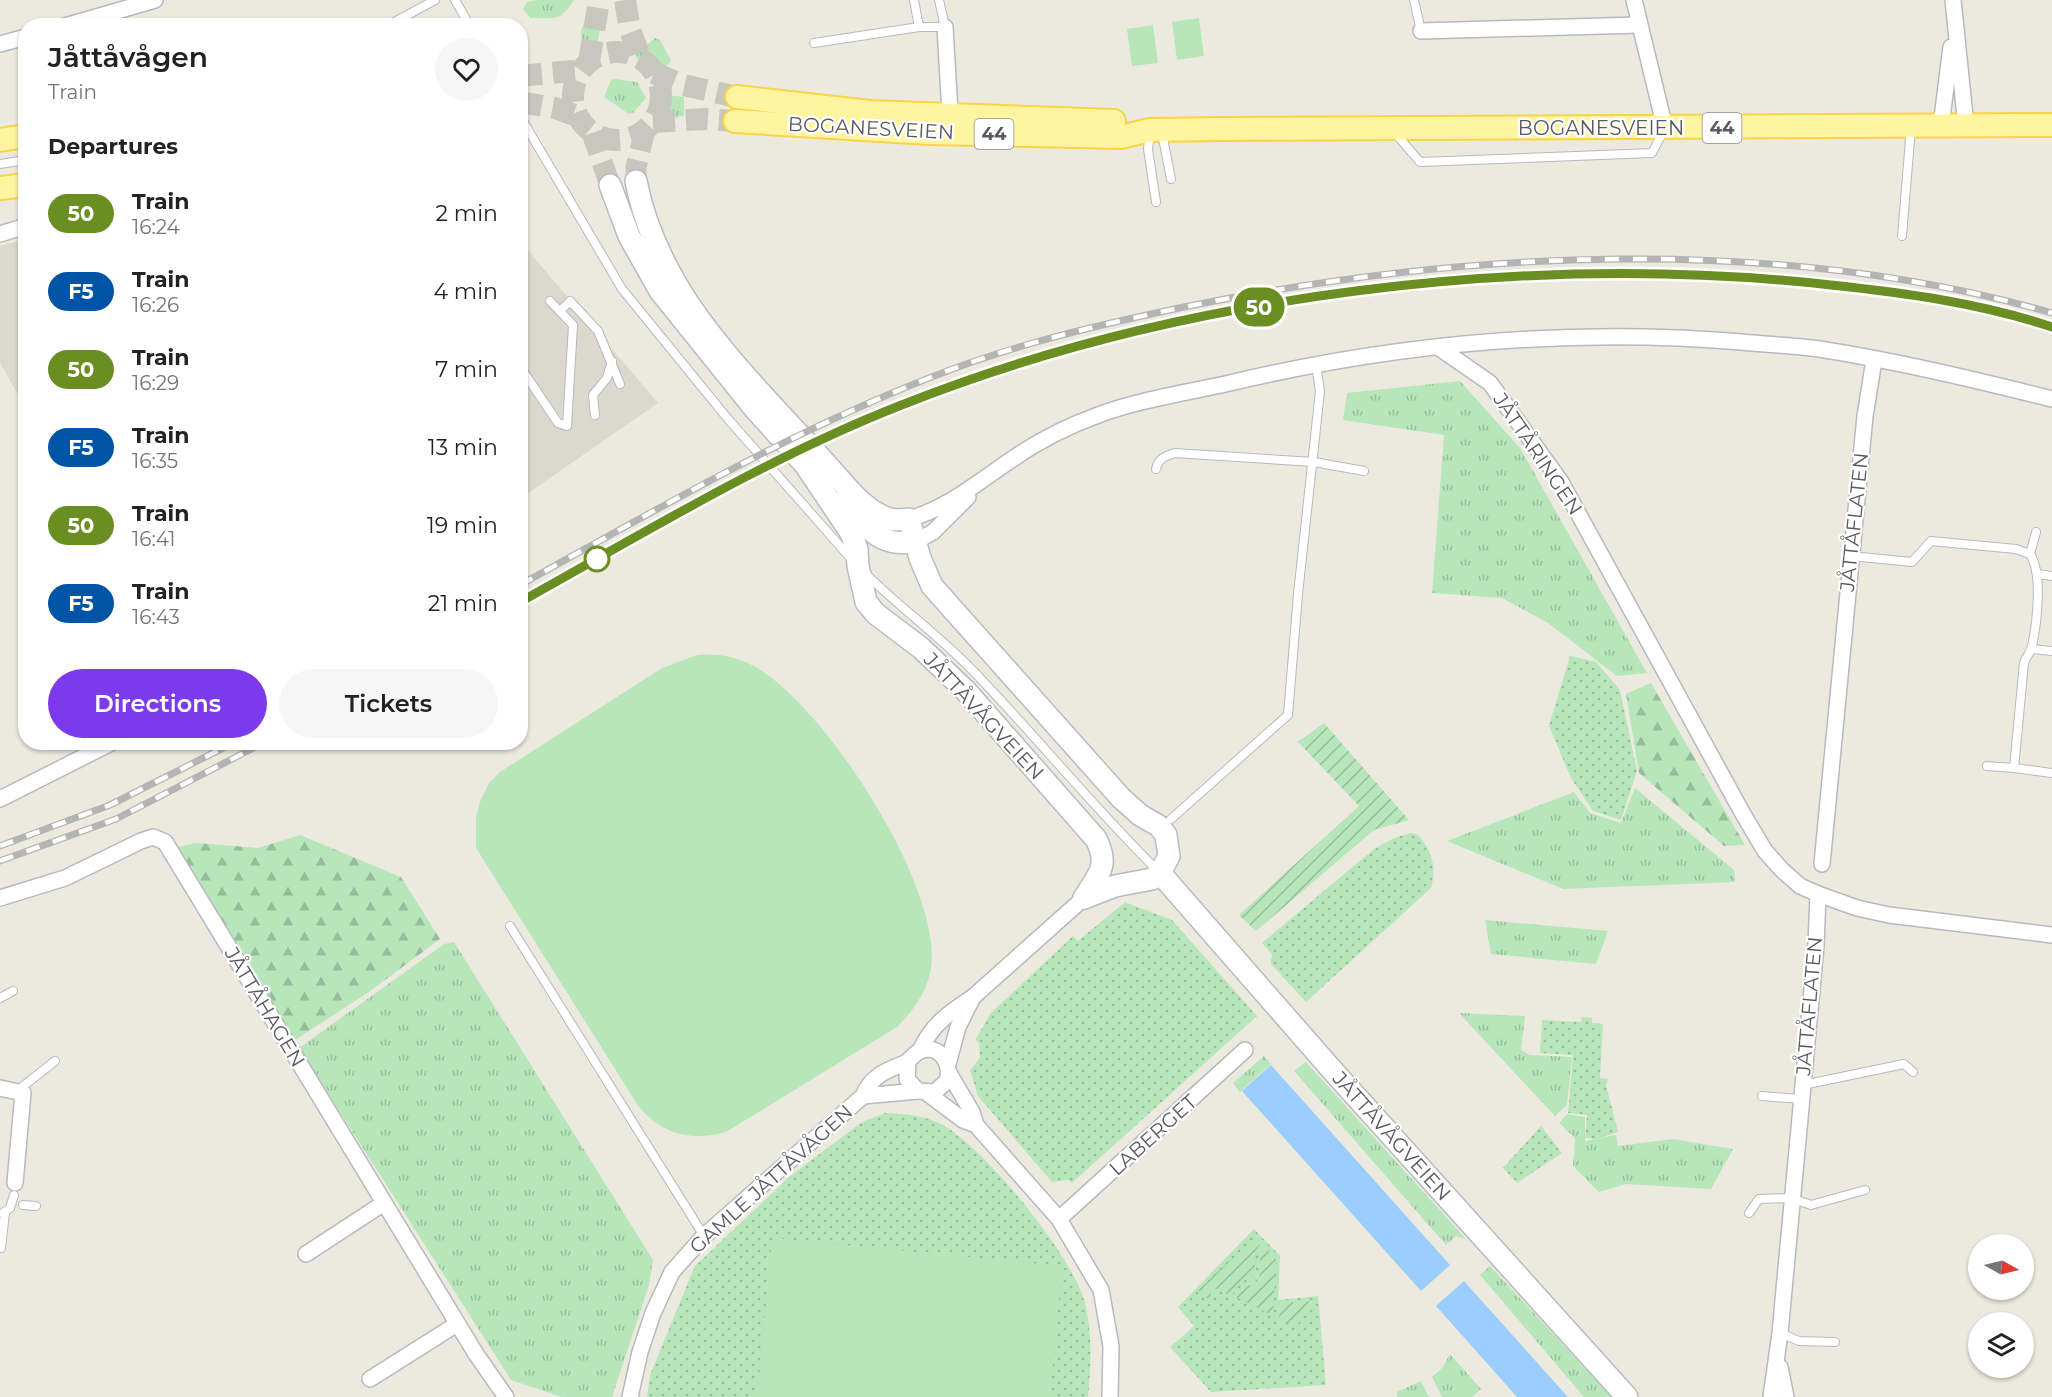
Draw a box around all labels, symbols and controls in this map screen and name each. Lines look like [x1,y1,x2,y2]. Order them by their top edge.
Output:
button: heart [435,38,498,101]
text: Jåttåvågen [48,40,208,74]
text: Train [48,80,97,104]
street label: BOGANESVEIEN [787,112,955,144]
road number: 44 [1702,113,1742,143]
street label: BOGANESVEIEN [1518,116,1684,140]
road number: 44 [974,119,1014,149]
text: Departures [48,133,178,160]
text: Train [132,188,189,215]
text: 2 min [436,200,498,227]
text: 50 [68,201,94,226]
text: 16:24 [132,215,180,239]
text: Train [132,266,189,293]
text: 4 min [434,278,498,305]
text: F5 [68,279,94,304]
line badge: 50 [1232,288,1286,326]
text: 16:26 [132,293,179,317]
text: 50 [1246,295,1272,320]
text: Train [132,344,189,371]
text: 7 min [435,356,498,383]
text: 50 [68,357,94,382]
text: 16:29 [132,371,179,395]
street label: JÅTTÅRINGEN [1488,387,1588,520]
text: Train [132,422,189,449]
text: 13 min [428,434,498,461]
text: F5 [68,435,94,460]
text: 16:35 [132,449,178,473]
street label: JÅTTÅFLATEN [1834,451,1873,594]
text: Train [132,500,189,527]
text: 19 min [427,512,498,539]
text: 50 [68,513,94,538]
text: 16:41 [132,527,176,551]
unlabelled marker [584,546,610,572]
text: Train [132,578,189,605]
text: 21 min [428,590,498,617]
text: F5 [68,591,94,616]
text: 16:43 [132,605,180,629]
street label: JÅTTÅVÅGVEIEN [918,646,1050,785]
button: Directions [48,669,267,738]
button: Tickets [279,669,498,738]
street label: JÅTTÅFLATEN [1790,935,1827,1077]
street label: JÅTTÅHAGEN [219,941,311,1071]
street label: JÅTTÅVÅGVEIEN [1327,1065,1457,1205]
street label: LABERGET [1104,1089,1202,1181]
street label: GAMLE JÅTTÅVÅGEN [684,1099,858,1259]
north arrow [1968,1234,2034,1300]
map controls [1968,1234,2034,1378]
button: layers [1968,1312,2034,1378]

